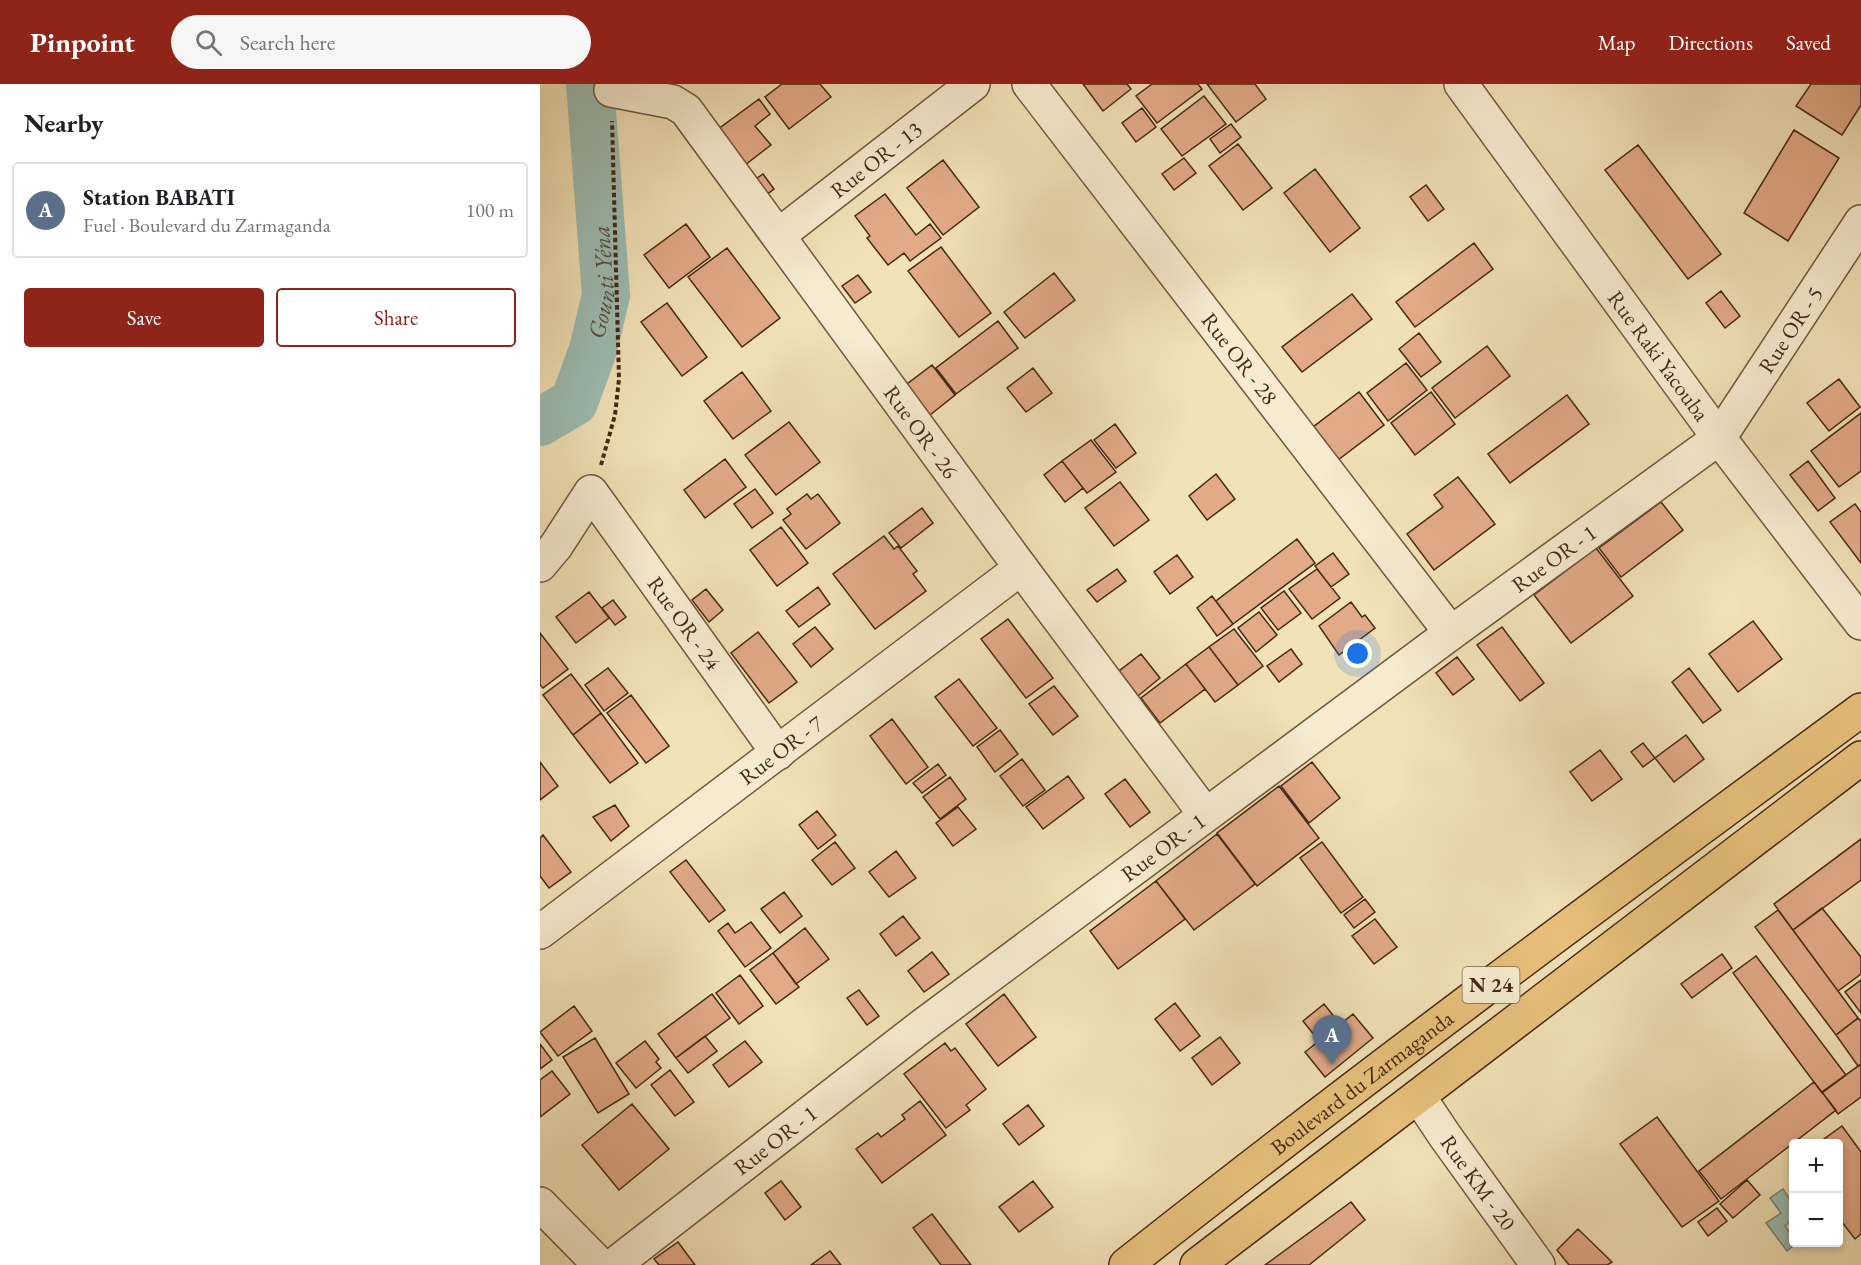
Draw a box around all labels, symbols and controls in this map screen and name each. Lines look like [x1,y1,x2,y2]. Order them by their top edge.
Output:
search box [171,15,591,69]
text: Pinpoint [30,24,135,60]
icon: search [192,26,225,59]
text: Search here [240,28,335,57]
text: Map [1598,29,1635,56]
text: Directions [1668,29,1753,56]
text: Saved [1786,29,1831,56]
text: Nearby [24,106,104,140]
street label: Rue OR - 13 [825,115,928,205]
text: Station BABATI [83,183,235,212]
text: A [38,197,53,223]
text: 100 m [466,197,514,223]
text: Fuel · Boulevard du Zarmaganda [83,212,331,238]
water label: Gounti Yéna [580,224,622,342]
street label: Rue OR - 5 [1752,281,1830,379]
street label: Rue Raki Yacouba [1601,285,1716,427]
button: Save [24,288,264,347]
button: Share [276,288,516,347]
street label: Rue OR - 28 [1195,307,1284,411]
street label: Rue OR - 26 [877,380,965,485]
street label: Rue OR - 1 [1506,518,1602,599]
street label: Rue OR - 24 [641,570,728,676]
your location [1343,639,1372,668]
street label: Rue OR - 7 [733,709,829,791]
street label: Rue OR - 1 [1115,806,1211,888]
road number: N 24 [1462,967,1520,1003]
street label: Boulevard du Zarmaganda [1265,1004,1459,1162]
pin: A [1312,1016,1352,1065]
street label: Rue OR - 1 [728,1099,823,1182]
street label: Rue KM - 20 [1434,1129,1523,1237]
map controls [1789,1139,1843,1247]
button: + [1789,1139,1843,1193]
button: − [1789,1193,1843,1247]

